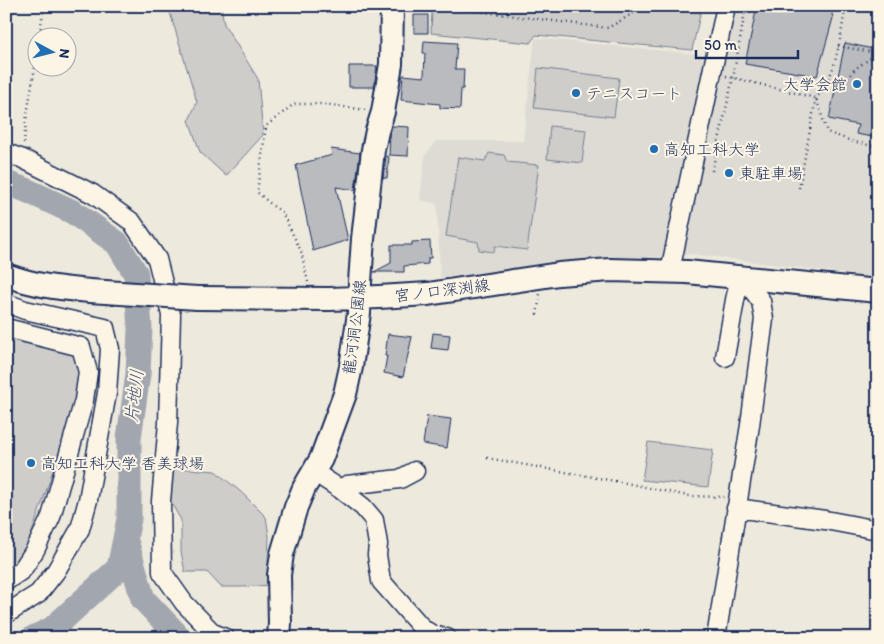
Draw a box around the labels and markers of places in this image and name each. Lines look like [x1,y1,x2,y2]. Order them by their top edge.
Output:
place label: 大学会館 [783,75,847,94]
marker: 大学会館 [851,78,863,90]
place label: テニスコート [586,84,682,103]
marker: テニスコート [570,87,582,99]
place label: 高知工科大学 [664,140,760,159]
marker: 高知工科大学 [648,143,660,155]
place label: 東駐車場 [739,164,803,183]
marker: 東駐車場 [723,167,735,179]
place label: 高知工科大学 香美球場 [41,454,205,473]
marker: 高知工科大学 香美球場 [25,457,37,469]

